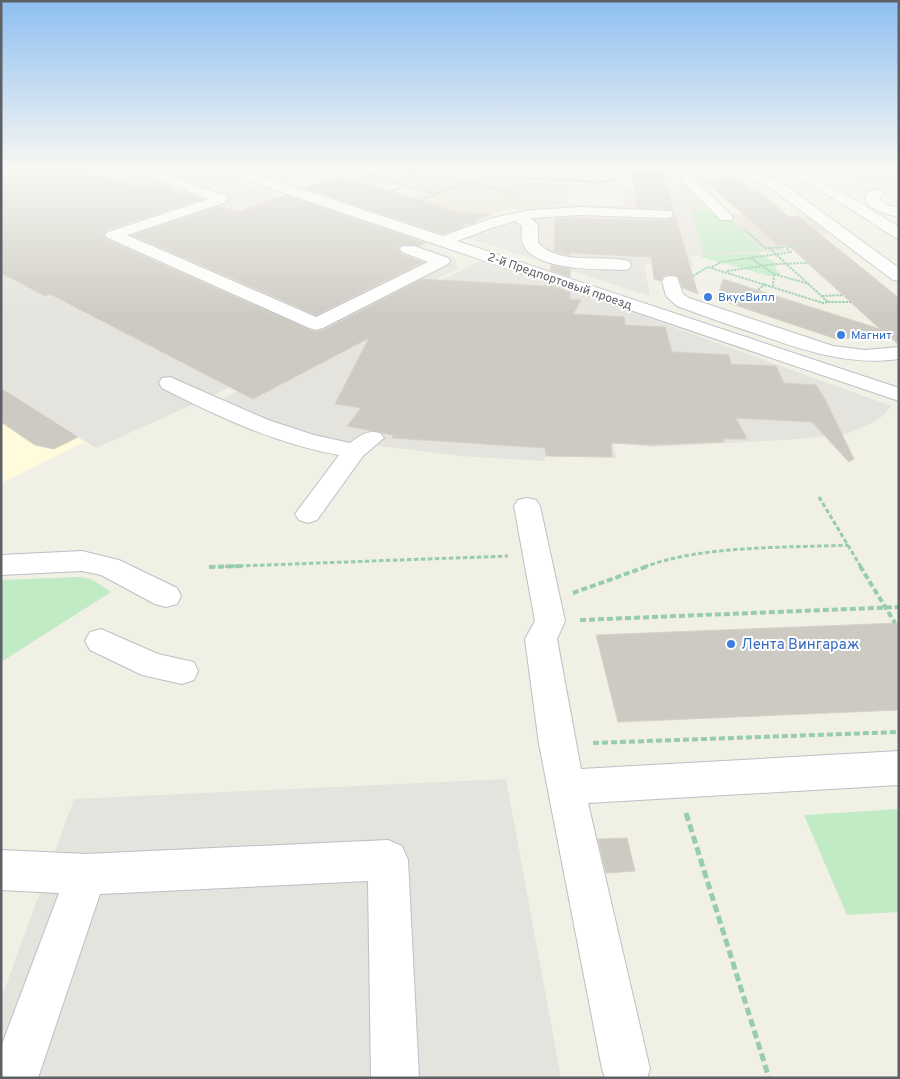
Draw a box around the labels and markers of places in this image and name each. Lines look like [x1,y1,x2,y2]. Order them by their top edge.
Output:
place label: ВкусВилл [718,290,775,306]
marker: ВкусВилл [702,291,714,303]
place label: Магнит [851,328,892,344]
marker: Магнит [835,329,847,341]
place label: Лента Вингараж [741,636,860,655]
marker: Лента Вингараж [725,638,737,650]

